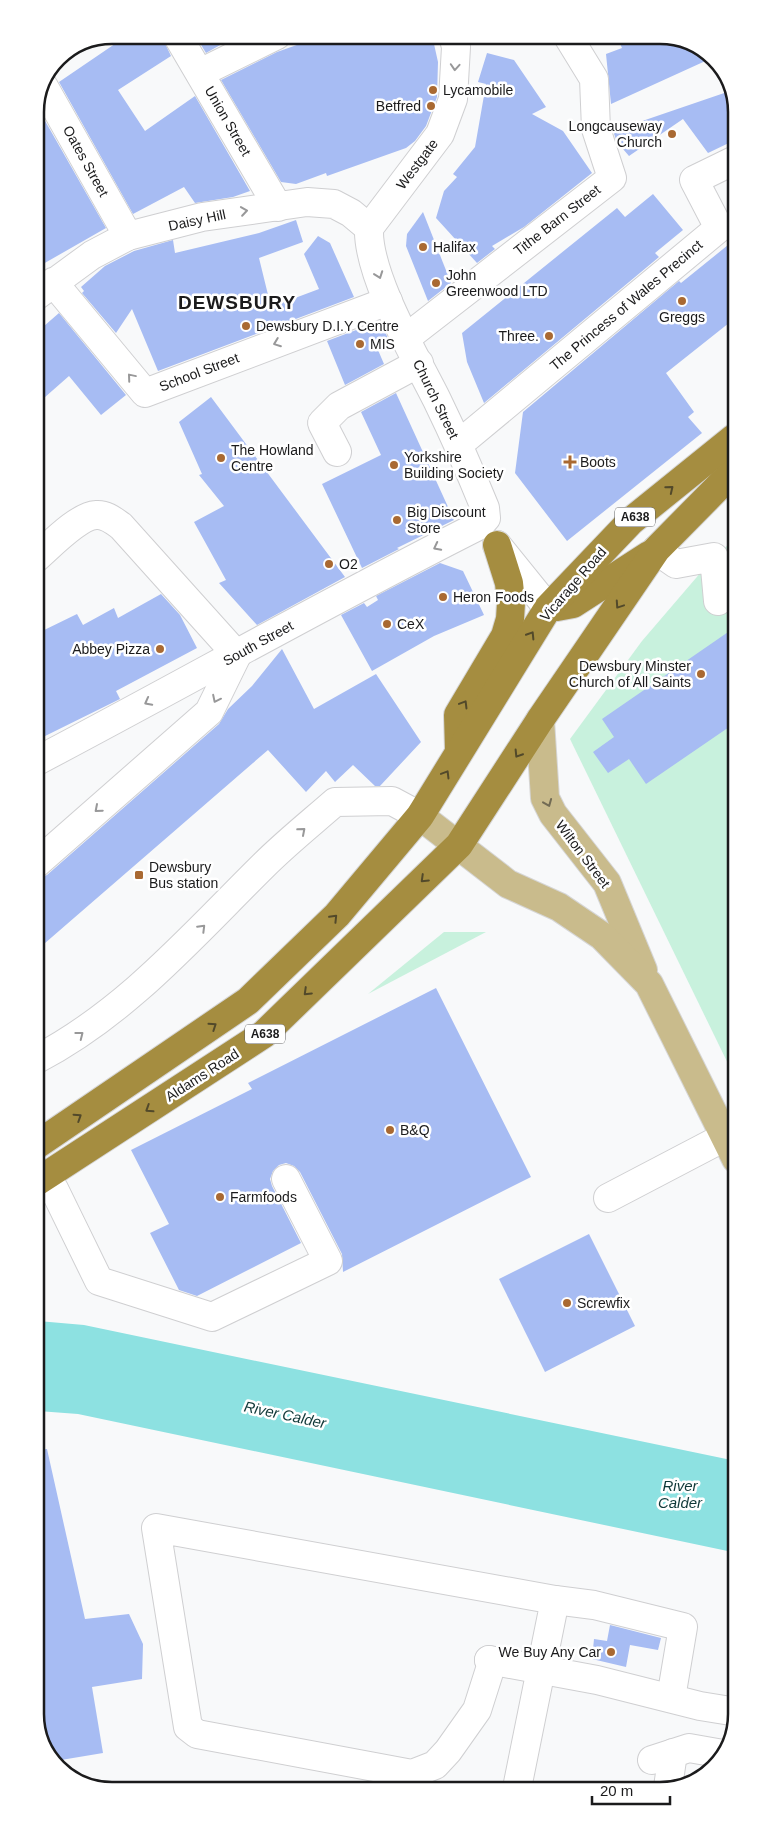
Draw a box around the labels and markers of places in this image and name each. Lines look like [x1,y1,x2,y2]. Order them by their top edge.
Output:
place label: Lycamobile [443,82,514,98]
marker: Lycamobile [427,84,439,96]
place label: Betfred [376,98,421,114]
marker: Betfred [425,100,437,112]
place label: Longcauseway Church [569,118,662,150]
marker: Longcauseway Church [666,128,678,140]
place label: Halifax [433,239,476,255]
marker: Halifax [417,241,429,253]
place label: John Greenwood LTD [446,267,548,299]
marker: John Greenwood LTD [430,277,442,289]
marker: Greggs [676,295,688,307]
place label: Greggs [659,309,705,325]
place label: Dewsbury D.I.Y Centre [256,318,399,334]
marker: Dewsbury D.I.Y Centre [240,320,252,332]
place label: Three. [499,328,539,344]
marker: Three. [543,330,555,342]
place label: MIS [370,336,395,352]
marker: MIS [354,338,366,350]
place label: The Howland Centre [231,442,314,474]
place label: Yorkshire Building Society [404,449,504,481]
marker: The Howland Centre [215,452,227,464]
place label: Boots [580,454,616,470]
marker: Boots [564,456,576,468]
marker: Yorkshire Building Society [388,459,400,471]
place label: Big Discount Store [407,504,486,536]
marker: Big Discount Store [391,514,403,526]
place label: O2 [339,556,358,572]
marker: O2 [323,558,335,570]
place label: Heron Foods [453,589,534,605]
marker: Heron Foods [437,591,449,603]
place label: CeX [397,616,425,632]
marker: CeX [381,618,393,630]
place label: Abbey Pizza [72,641,150,657]
marker: Abbey Pizza [154,643,166,655]
place label: Dewsbury Minster Church of All Saints [569,658,691,690]
marker: Dewsbury Minster Church of All Saints [695,668,707,680]
place label: Dewsbury Bus station [149,859,218,891]
marker: Dewsbury Bus station [133,869,145,881]
place label: B&Q [400,1122,430,1138]
marker: B&Q [384,1124,396,1136]
place label: Farmfoods [230,1189,297,1205]
marker: Farmfoods [214,1191,226,1203]
place label: Screwfix [577,1295,630,1311]
marker: Screwfix [561,1297,573,1309]
place label: We Buy Any Car [499,1644,601,1660]
marker: We Buy Any Car [605,1646,617,1658]

